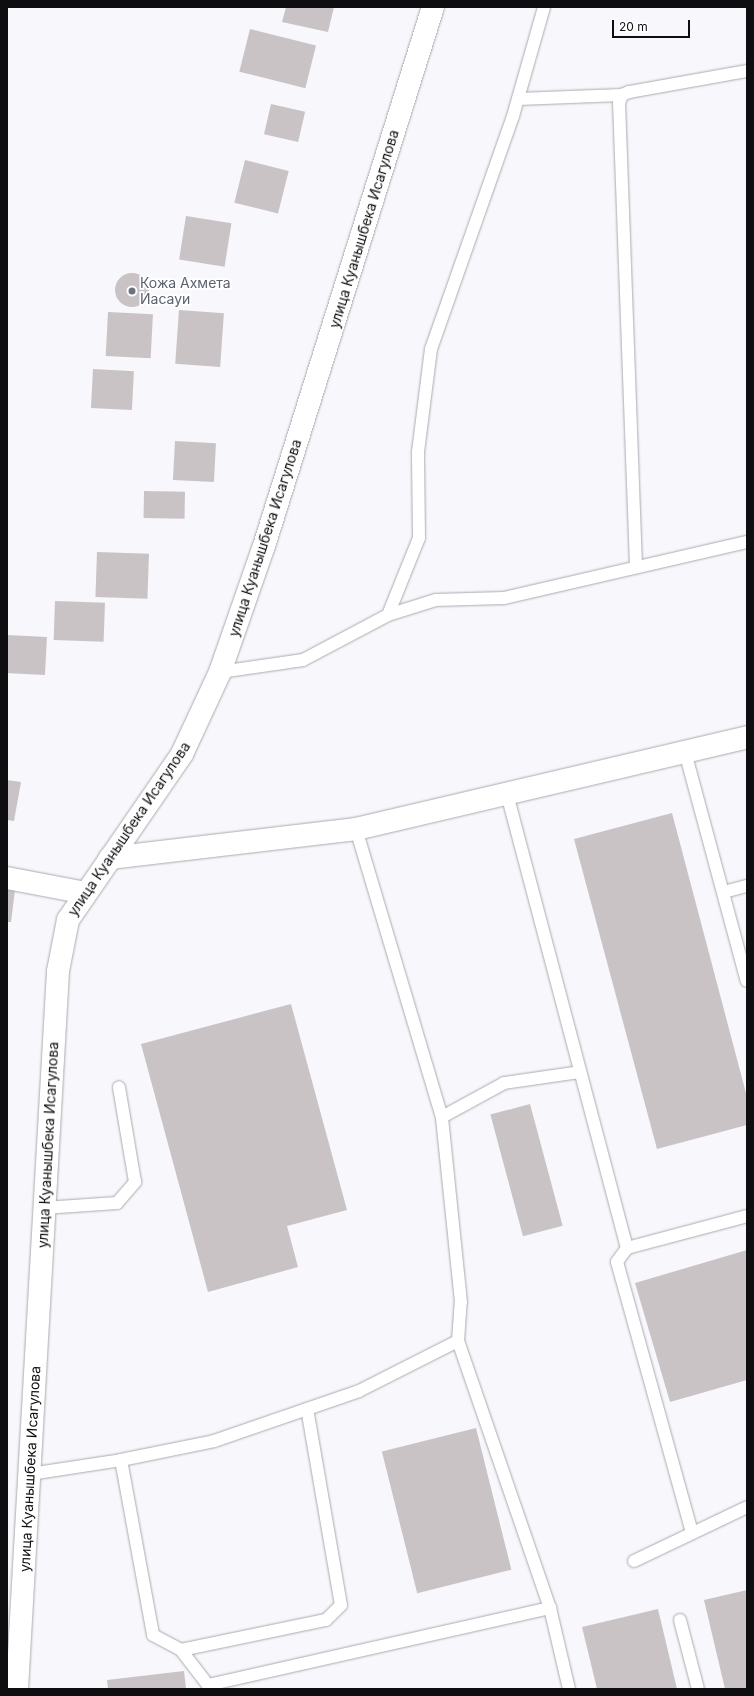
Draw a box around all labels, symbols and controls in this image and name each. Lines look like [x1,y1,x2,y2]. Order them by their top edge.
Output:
scale bar [614,12,692,38]
text: 20 m [619,19,648,34]
street label: улица Куанышбека Исагулова [326,128,402,330]
place label: Кожа Ахмета Иасауи [140,275,231,308]
marker: Кожа Ахмета Иасауи [127,286,137,296]
street label: улица Куанышбека Исагулова [225,437,305,639]
street label: улица Куанышбека Исагулова [64,739,194,919]
street label: улица Куанышбека Исагулова [34,1041,62,1249]
street label: улица Куанышбека Исагулова [16,1365,44,1573]

